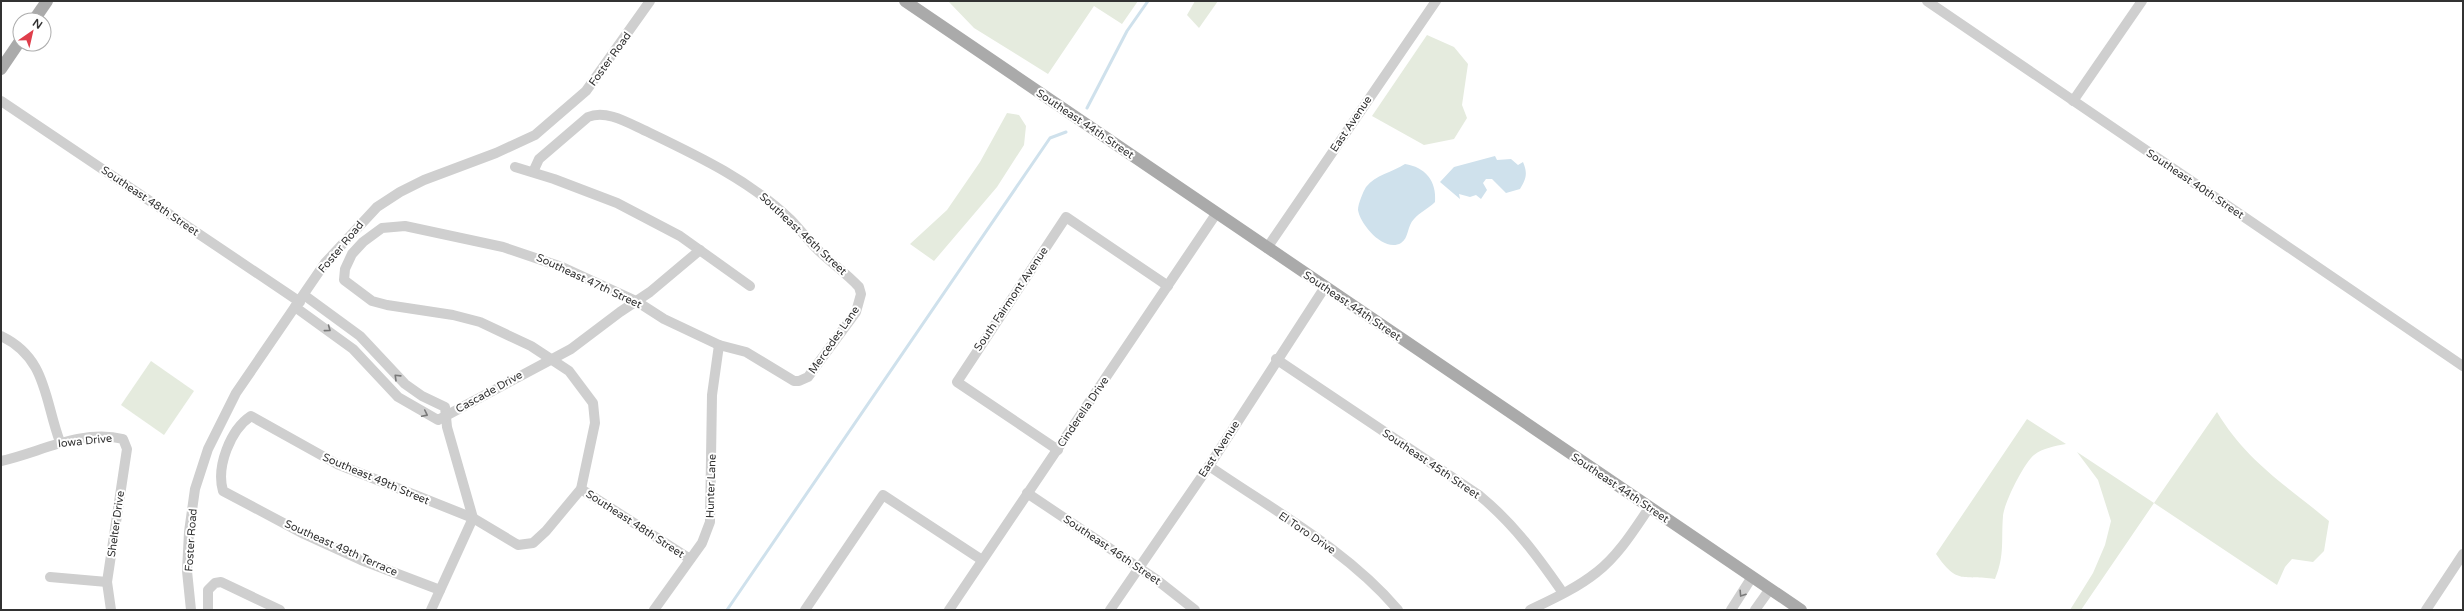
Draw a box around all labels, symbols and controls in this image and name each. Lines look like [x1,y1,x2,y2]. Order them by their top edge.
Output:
north arrow [12,12,52,52]
text: N [30,16,45,32]
street label: Foster Road [586,30,634,88]
street label: Southeast 44th Street [1034,87,1136,161]
street label: East Avenue [1327,94,1375,154]
street label: Southeast 40th Street [2144,147,2246,221]
street label: Southeast 48th Street [99,164,201,238]
street label: Southeast 46th Street [757,190,849,278]
street label: Foster Road [316,219,366,275]
street label: South Fairmont Avenue [971,245,1051,353]
street label: Southeast 47th Street [534,251,644,311]
street label: Southeast 44th Street [1301,269,1403,343]
street label: Mercedes Lane [806,304,862,376]
one-way arrow [323,324,330,331]
street label: Cascade Drive [453,368,525,416]
one-way arrow [394,374,402,381]
street label: Cinderella Drive [1055,374,1111,450]
one-way arrow [421,409,428,417]
street label: East Avenue [1196,418,1242,480]
street label: Southeast 45th Street [1380,427,1482,501]
street label: Iowa Drive [57,432,113,450]
street label: Southeast 49th Street [321,451,431,507]
street label: Southeast 44th Street [1569,451,1671,525]
street label: Hunter Lane [703,454,719,518]
street label: Southeast 48th Street [583,487,687,561]
street label: Shelter Drive [105,490,127,558]
street label: Foster Road [182,508,200,572]
street label: El Toro Drive [1276,509,1338,557]
street label: Southeast 46th Street [1061,513,1163,587]
street label: Southeast 49th Terrace [283,517,399,579]
one-way arrow [1739,590,1746,597]

